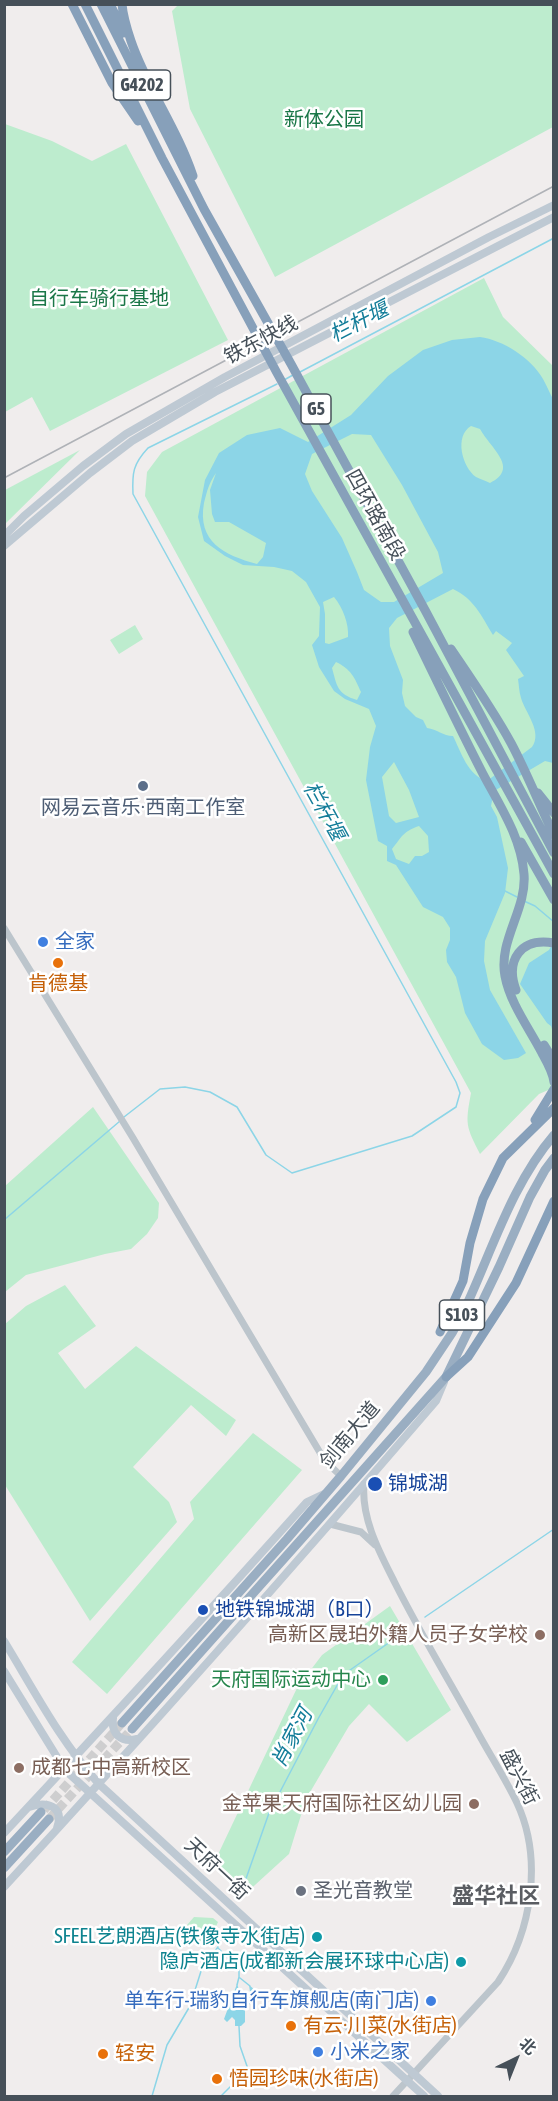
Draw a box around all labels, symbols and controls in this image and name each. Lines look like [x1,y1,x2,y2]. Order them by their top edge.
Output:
road number: G4202 [114,70,170,100]
park label: 新体公园 [284,108,364,132]
park label: 自行车骑行基地 [29,287,169,311]
water label: 栏杆堰 [325,296,393,348]
street label: 铁东快线 [220,311,302,369]
road number: G5 [301,394,331,424]
street label: 四环路南段 [340,465,410,565]
water label: 栏杆堰 [298,777,350,845]
marker: 网易云音乐·西南工作室 [136,779,150,793]
place label: 网易云音乐·西南工作室 [41,796,245,820]
place label: 全家 [55,930,95,954]
marker: 全家 [36,935,50,949]
marker: 肯德基 [51,956,65,970]
place label: 肯德基 [28,972,88,996]
road number: S103 [440,1300,484,1330]
street label: 剑南大道 [315,1397,385,1473]
place label: 锦城湖 [388,1472,448,1496]
marker: 锦城湖 [366,1475,384,1493]
place label: 地铁锦城湖（B口） [215,1598,384,1622]
marker: 地铁锦城湖（B口） [196,1603,210,1617]
place label: 高新区晟珀外籍人员子女学校 [268,1623,528,1647]
marker: 高新区晟珀外籍人员子女学校 [533,1628,547,1642]
place label: 天府国际运动中心 [211,1668,371,1692]
marker: 天府国际运动中心 [376,1673,390,1687]
water label: 肖家河 [266,1704,318,1772]
street label: 盛兴街 [495,1745,543,1809]
place label: 成都七中高新校区 [31,1756,191,1780]
marker: 成都七中高新校区 [12,1761,26,1775]
place label: 金苹果天府国际社区幼儿园 [222,1792,462,1816]
marker: 金苹果天府国际社区幼儿园 [467,1797,481,1811]
street label: 天府一街 [180,1833,254,1905]
place label: 圣光音教堂 [313,1879,413,1903]
district label: 盛华社区 [452,1883,540,1909]
marker: 圣光音教堂 [294,1884,308,1898]
place label: SFEEL艺朗酒店(铁像寺水街店) [54,1925,305,1949]
marker: SFEEL艺朗酒店(铁像寺水街店) [310,1930,324,1944]
place label: 隐庐酒店(成都新会展环球中心店) [159,1950,449,1974]
marker: 隐庐酒店(成都新会展环球中心店) [454,1955,468,1969]
place label: 单车行-瑞豹自行车旗舰店(南门店) [124,1989,419,2013]
marker: 单车行-瑞豹自行车旗舰店(南门店) [424,1994,438,2008]
place label: 有云·川菜(水街店) [303,2014,457,2038]
marker: 有云·川菜(水街店) [284,2019,298,2033]
north arrow [486,2029,546,2089]
text: 北 [516,2034,540,2058]
place label: 小米之家 [330,2040,410,2064]
place label: 轻安 [115,2042,155,2066]
marker: 小米之家 [311,2045,325,2059]
marker: 轻安 [96,2047,110,2061]
place label: 悟园珍味(水街店) [229,2067,379,2091]
marker: 悟园珍味(水街店) [210,2072,224,2086]

